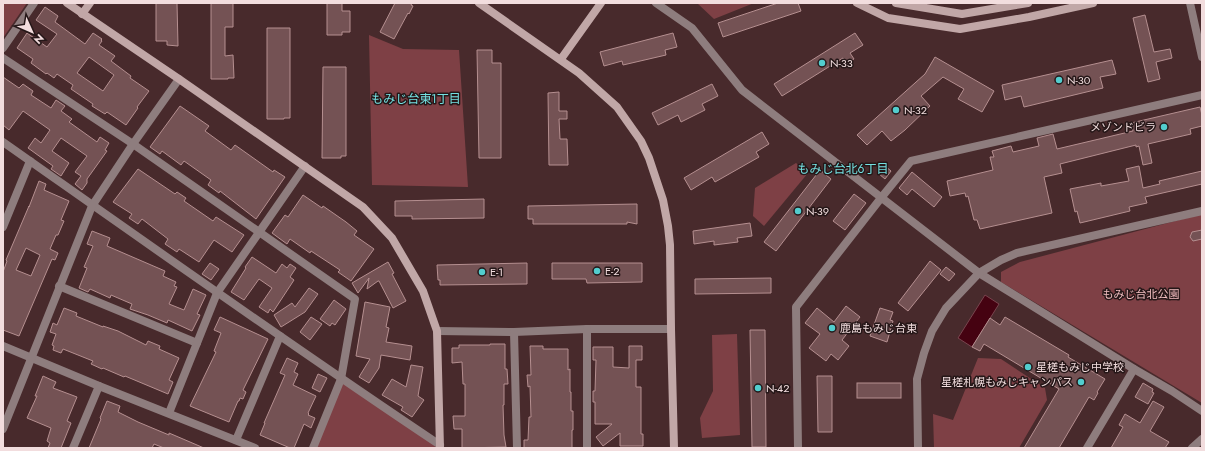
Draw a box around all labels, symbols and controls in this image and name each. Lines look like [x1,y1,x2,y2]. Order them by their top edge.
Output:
north arrow [12,12,52,52]
text: N [30,30,48,48]
place label: N-33 [830,55,853,71]
marker: N-33 [817,58,827,68]
place label: N-30 [1067,72,1091,88]
marker: N-30 [1054,75,1064,85]
district label: もみじ台東1丁目 [371,90,461,108]
place label: N-32 [904,102,927,118]
marker: N-32 [891,105,901,115]
place label: メゾンドビラ [1090,119,1156,135]
marker: メゾンドビラ [1159,122,1169,132]
district label: もみじ台北6丁目 [798,160,888,178]
place label: N-39 [806,203,829,219]
marker: N-39 [793,206,803,216]
place label: E-2 [605,263,620,279]
place label: E-1 [490,264,503,280]
marker: E-2 [592,266,602,276]
marker: E-1 [477,267,487,277]
park label: もみじ台北公園 [1103,286,1180,302]
place label: 鹿島もみじ台東 [840,320,917,336]
marker: 鹿島もみじ台東 [827,323,837,333]
place label: 星槎もみじ中学校 [1036,359,1124,375]
marker: 星槎もみじ中学校 [1023,362,1033,372]
place label: 星槎札幌もみじキャンパス [941,374,1073,390]
marker: 星槎札幌もみじキャンパス [1076,377,1086,387]
place label: N-42 [766,380,790,396]
marker: N-42 [753,383,763,393]

